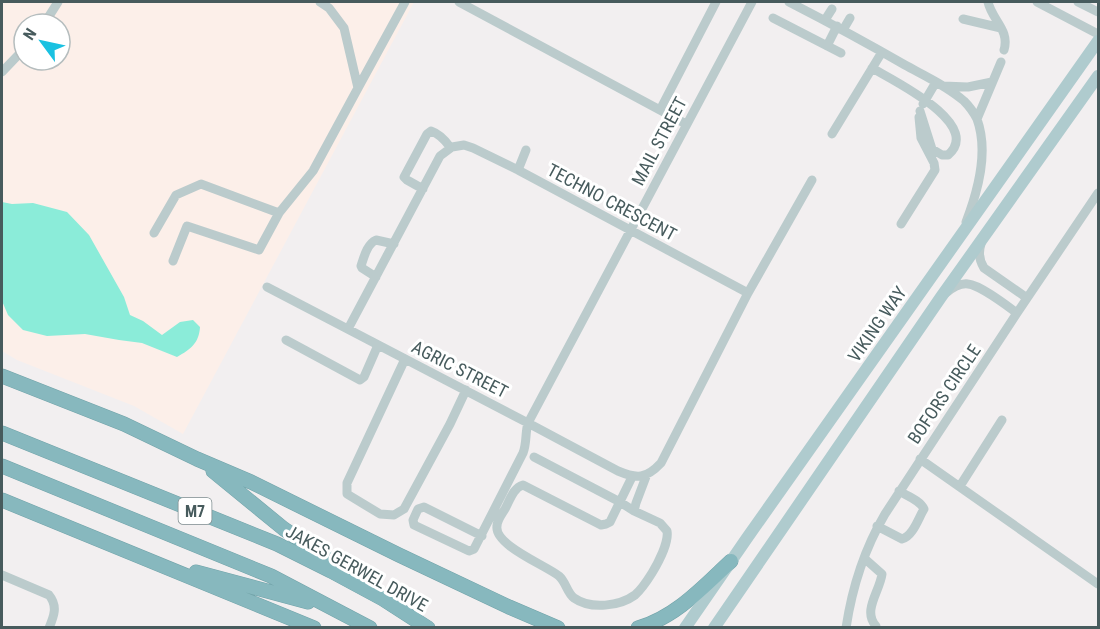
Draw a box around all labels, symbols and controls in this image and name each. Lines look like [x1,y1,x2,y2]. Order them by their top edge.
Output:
north arrow [12,12,72,72]
text: N [19,25,40,43]
street label: MAIL STREET [627,93,691,189]
street label: TECHNO CRESCENT [544,159,680,245]
street label: VIKING WAY [843,282,911,366]
street label: AGRIC STREET [408,336,512,402]
street label: BOFORS CIRCLE [903,340,985,448]
road number: M7 [178,498,212,524]
street label: JAKES GERWEL DRIVE [282,520,432,616]

